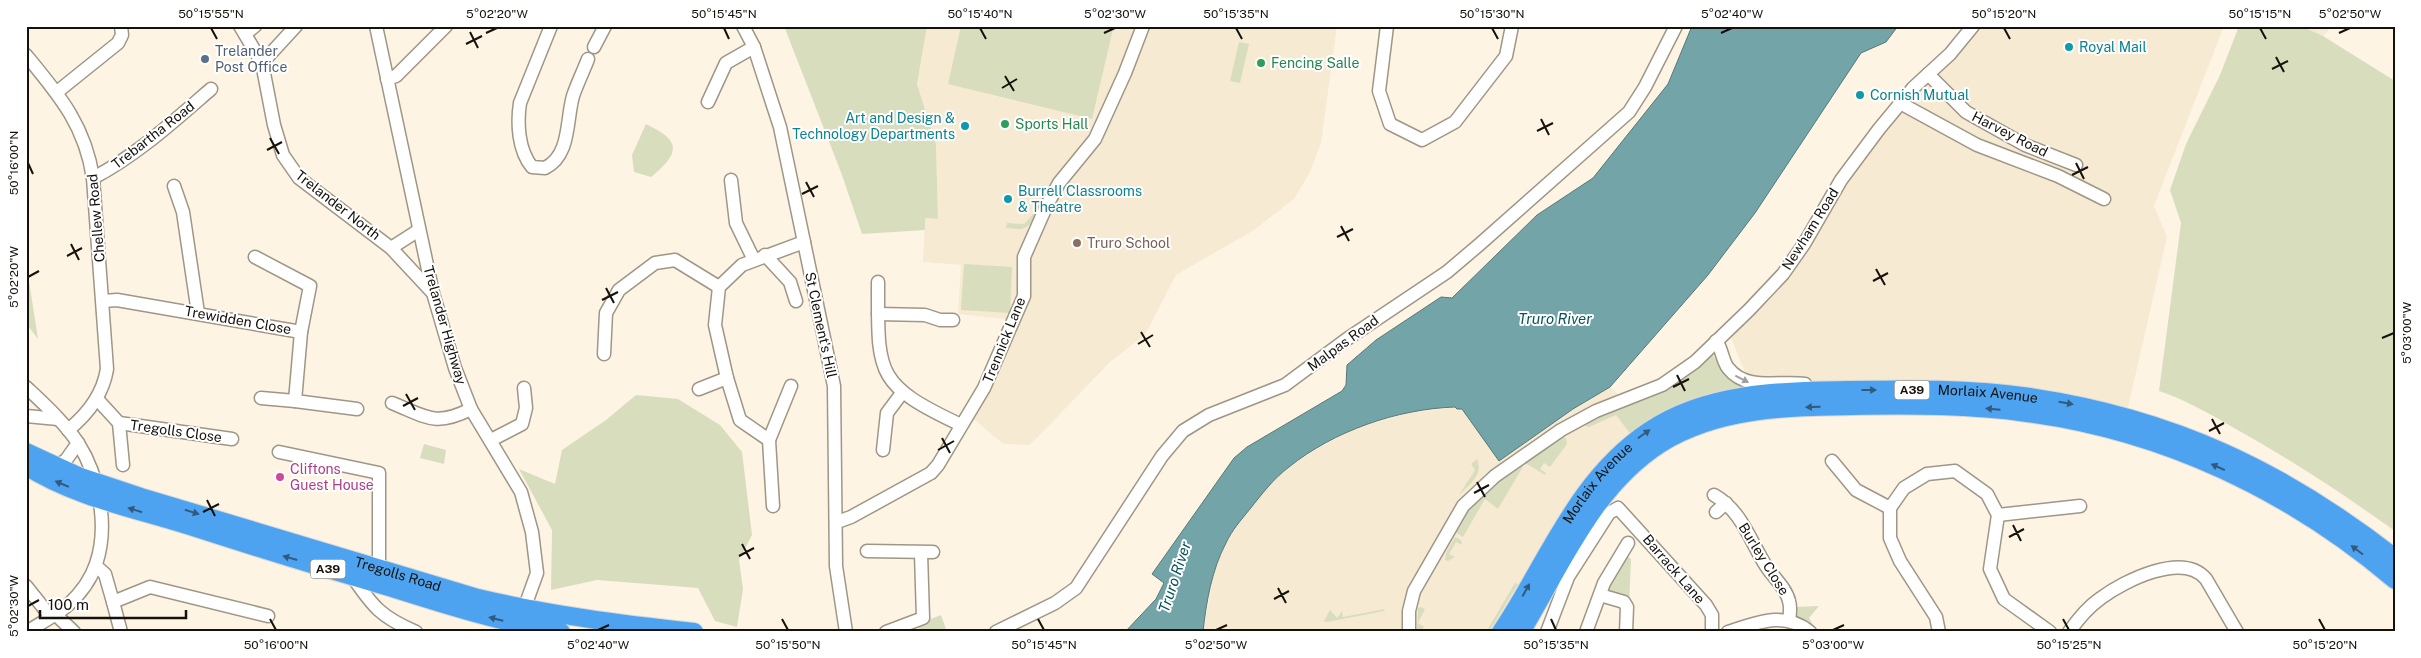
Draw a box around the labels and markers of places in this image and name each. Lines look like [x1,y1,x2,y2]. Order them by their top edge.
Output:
place label: Royal Mail [2079,39,2147,55]
marker: Royal Mail [2063,41,2075,53]
place label: Trelander Post Office [215,43,287,75]
marker: Trelander Post Office [199,53,211,65]
place label: Fencing Salle [1271,55,1359,71]
marker: Fencing Salle [1255,57,1267,69]
place label: Cornish Mutual [1870,87,1969,103]
marker: Cornish Mutual [1854,89,1866,101]
place label: Art and Design & Technology Departments [792,110,955,142]
place label: Sports Hall [1015,116,1088,132]
marker: Sports Hall [999,118,1011,130]
marker: Art and Design & Technology Departments [959,120,971,132]
place label: Burrell Classrooms & Theatre [1018,183,1142,215]
marker: Burrell Classrooms & Theatre [1002,193,1014,205]
place label: Truro School [1087,235,1170,251]
marker: Truro School [1071,237,1083,249]
place label: Cliftons Guest House [290,461,374,493]
marker: Cliftons Guest House [274,471,286,483]

